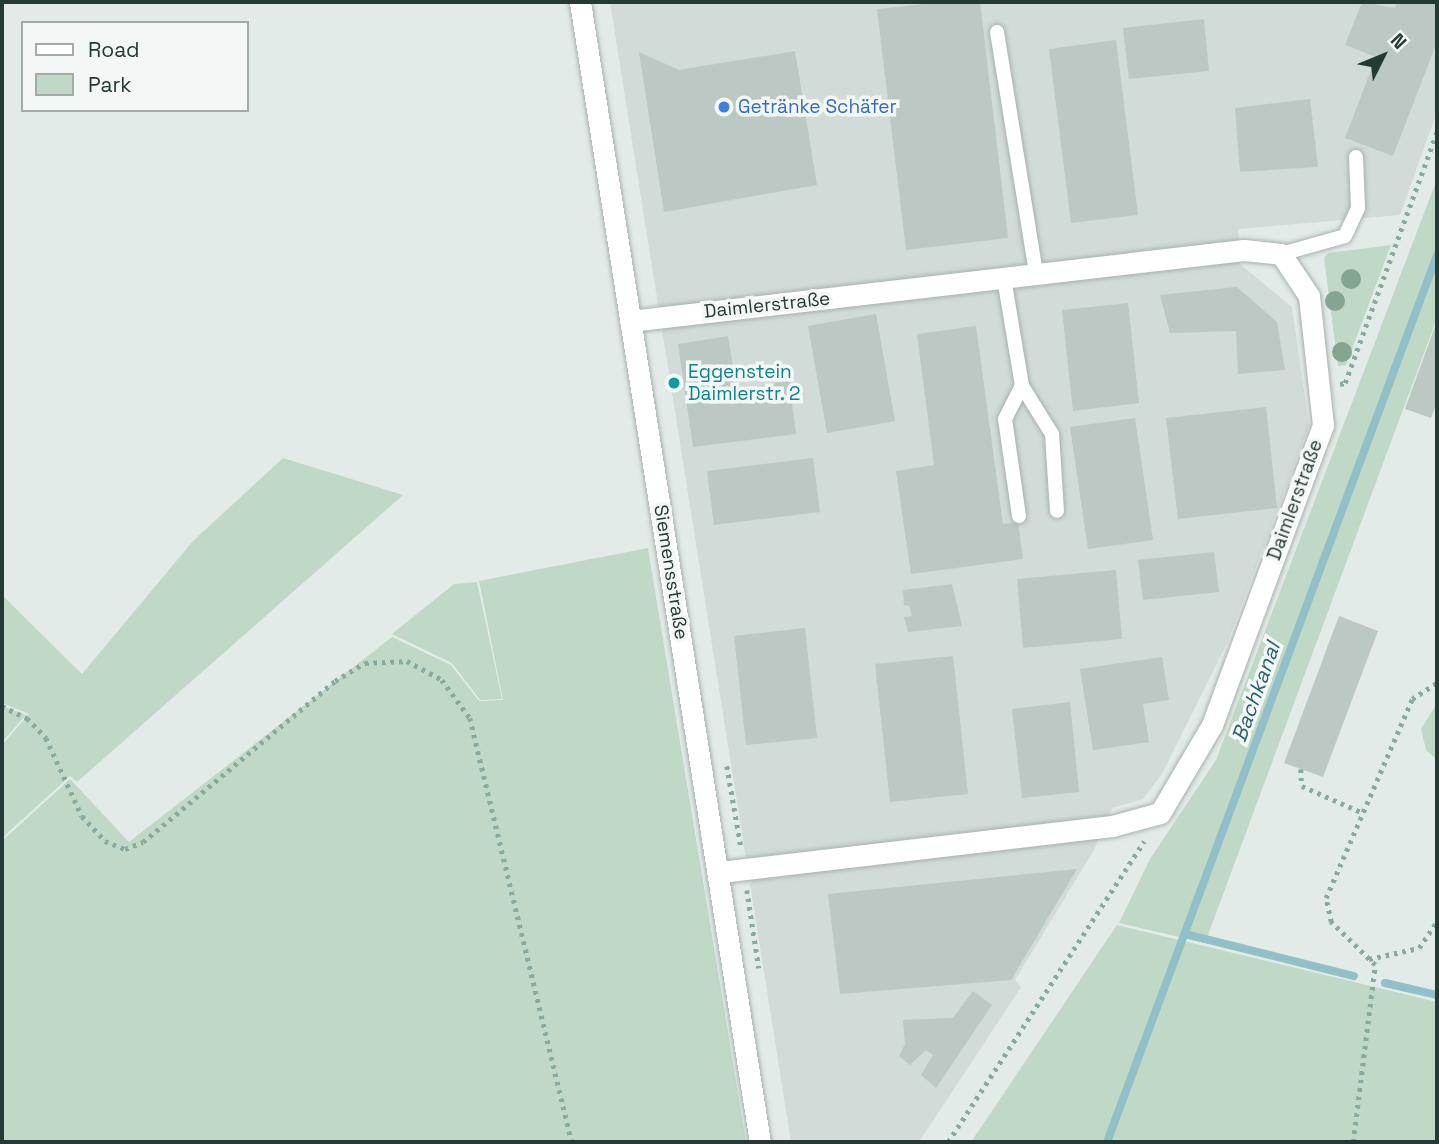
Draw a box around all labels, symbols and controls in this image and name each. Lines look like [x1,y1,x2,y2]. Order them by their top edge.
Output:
legend [21,21,248,112]
north arrow [1348,21,1418,91]
text: N [1385,28,1412,55]
text: Road [88,36,140,63]
text: Park [88,71,132,98]
place label: Getränke Schäfer [738,96,897,118]
marker: Getränke Schäfer [716,99,732,115]
street label: Daimlerstraße [703,287,831,323]
place label: Eggenstein Daimlerstr. 2 [688,361,801,405]
marker: Eggenstein Daimlerstr. 2 [666,375,682,391]
street label: Daimlerstraße [1263,436,1327,564]
street label: Siemensstraße [649,503,693,641]
water label: Bachkanal [1226,639,1286,745]

